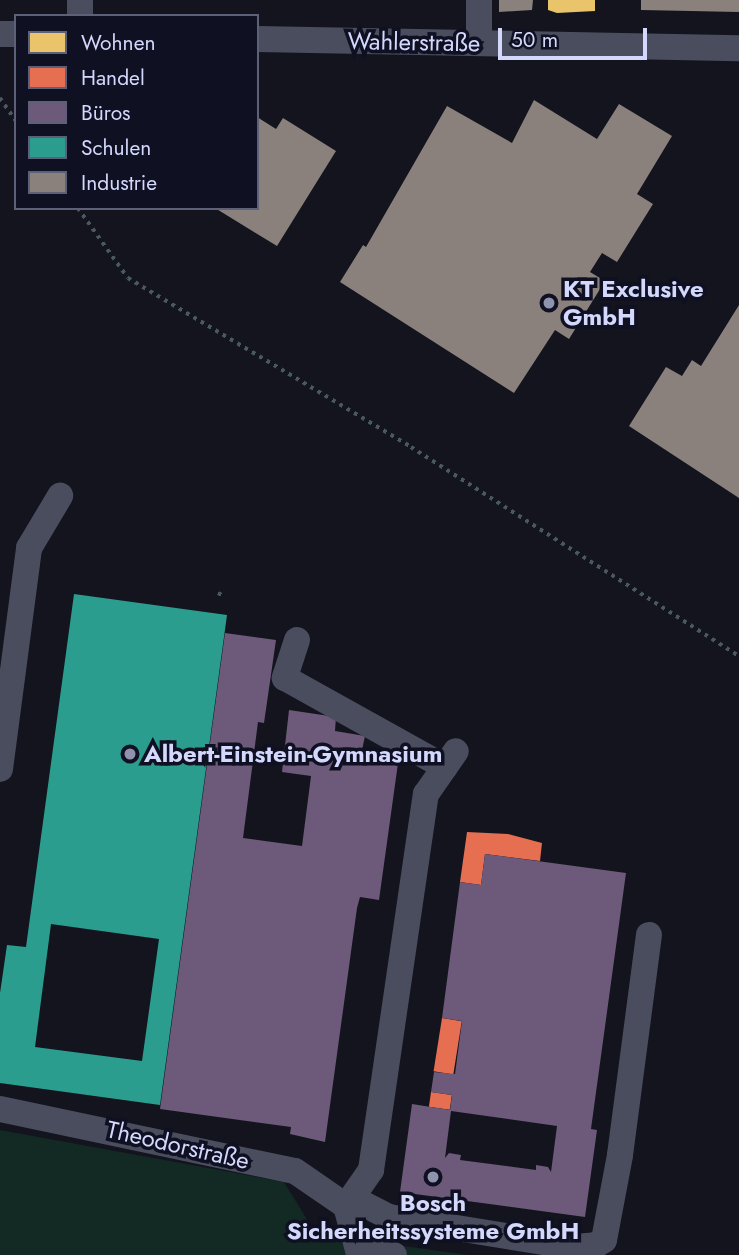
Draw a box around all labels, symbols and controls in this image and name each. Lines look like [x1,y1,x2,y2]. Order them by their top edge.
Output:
legend [14,14,259,210]
scale bar [501,14,650,58]
text: 50 m [511,25,558,55]
street label: Wahlerstraße [347,26,481,58]
text: Wohnen [81,28,155,58]
text: Handel [81,63,145,93]
text: Büros [81,98,131,128]
text: Schulen [81,133,151,163]
text: Industrie [81,168,157,198]
place label: KT Exclusive GmbH [563,275,704,331]
marker: KT Exclusive GmbH [541,295,557,311]
place label: Albert-Einstein-Gymnasium [144,740,442,768]
marker: Albert-Einstein-Gymnasium [122,746,138,762]
street label: Theodorstraße [104,1115,252,1175]
marker: Bosch Sicherheitssysteme GmbH [425,1169,441,1185]
place label: Bosch Sicherheitssysteme GmbH [287,1189,579,1245]

